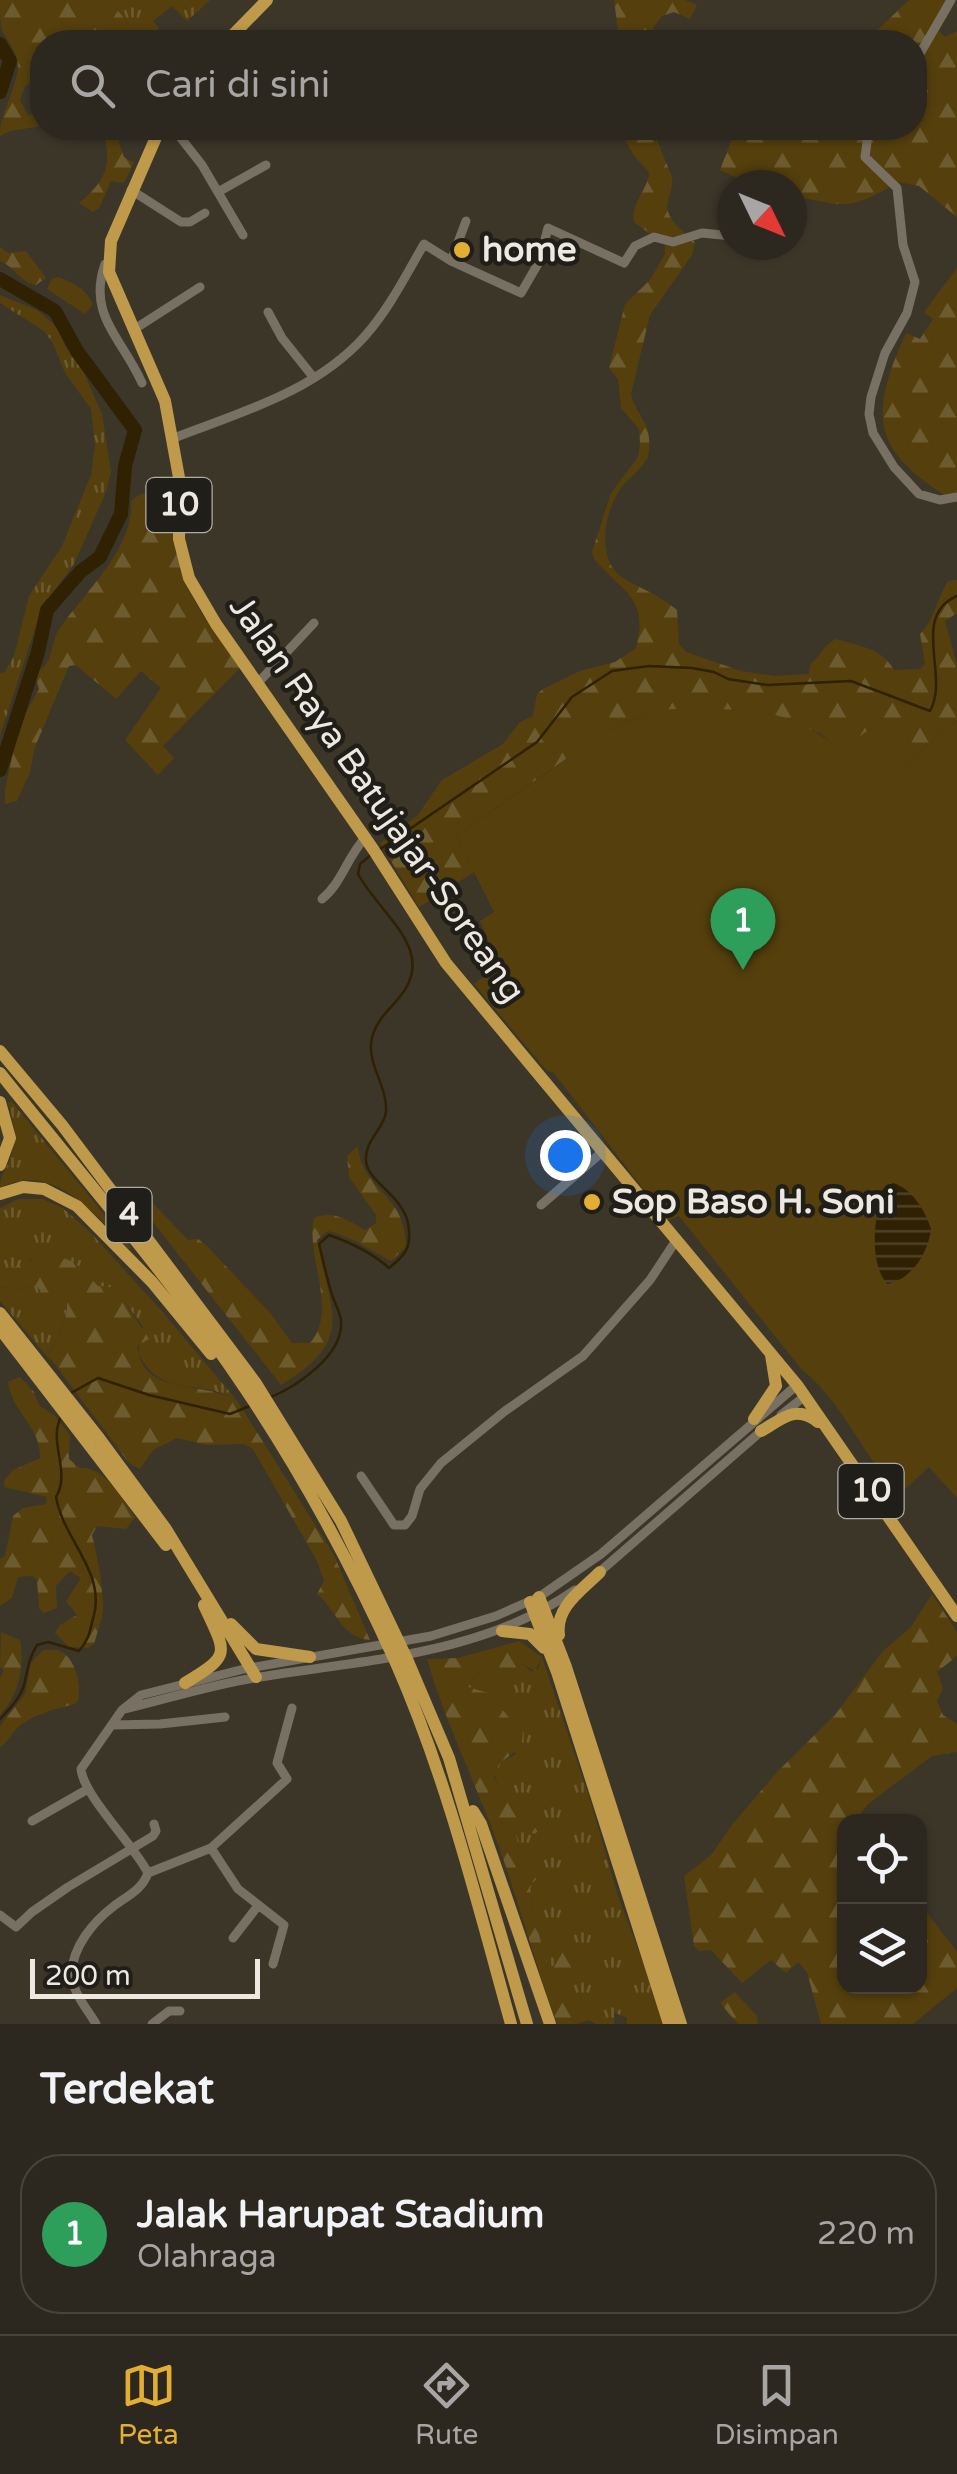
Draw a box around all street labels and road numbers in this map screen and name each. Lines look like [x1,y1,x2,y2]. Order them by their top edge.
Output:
road number: 10 [146,478,212,532]
street label: Jalan Raya Batujajar-Soreang [220,587,534,1011]
road number: 4 [106,1188,152,1242]
road number: 10 [838,1464,904,1518]

